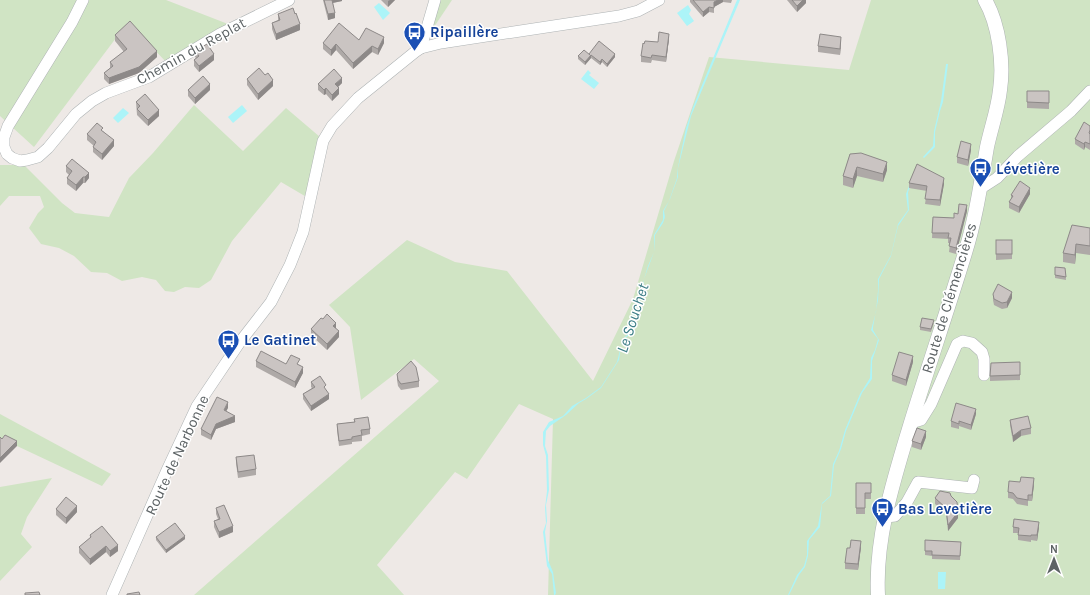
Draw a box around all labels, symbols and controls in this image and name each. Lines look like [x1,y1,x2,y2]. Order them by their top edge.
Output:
street label: Chemin du Replat [133,13,249,89]
bus stop icon: Ripaillère [402,19,428,52]
place label: Ripaillère [430,23,498,41]
bus stop icon: Lévetière [967,156,993,189]
place label: Lévetière [996,160,1060,178]
street label: Route de Clémencières [918,221,980,375]
water label: Le Souchet [612,281,653,355]
bus stop icon: Le Gatinet [215,327,241,360]
place label: Le Gatinet [244,331,316,349]
street label: Route de Narbonne [141,392,213,518]
bus stop icon: Bas Levetière [870,496,896,529]
place label: Bas Levetière [898,500,992,518]
north arrow [1034,539,1074,579]
text: N [1050,543,1058,556]

